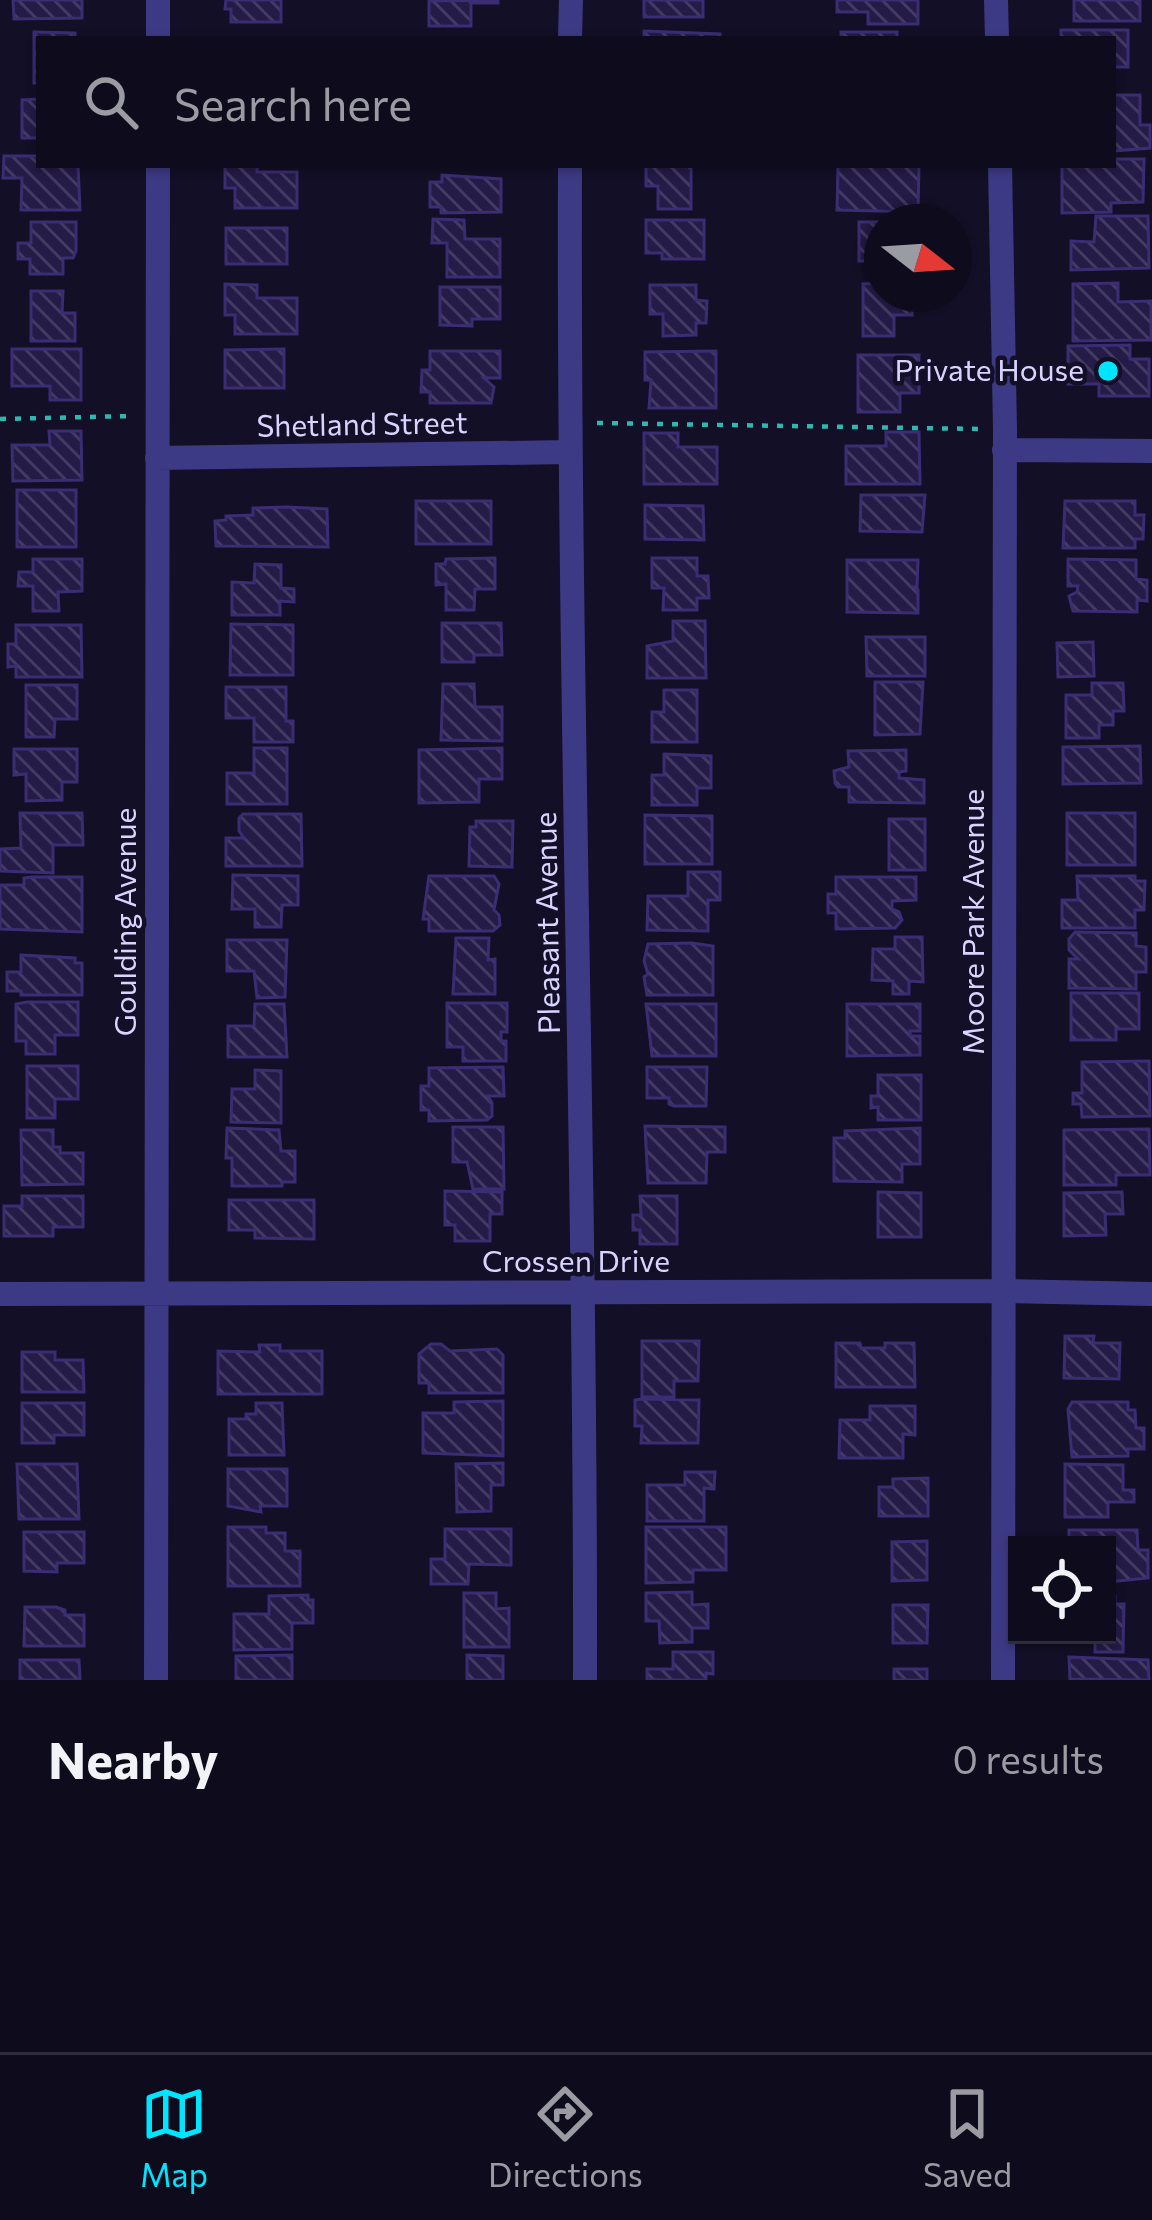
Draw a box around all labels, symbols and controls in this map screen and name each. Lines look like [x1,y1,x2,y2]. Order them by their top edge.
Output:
search box [36,36,1116,168]
icon: search [78,69,144,135]
text: Search here [174,75,412,130]
north arrow [864,204,972,312]
place label: Private House [894,350,1084,387]
marker: Private House [1095,358,1121,384]
street label: Shetland Street [256,402,468,443]
street label: Moore Park Avenue [953,789,990,1055]
street label: Goulding Avenue [105,808,142,1036]
street label: Pleasant Avenue [525,811,566,1035]
street label: Crossen Drive [482,1241,670,1278]
map controls [1008,1536,1116,1644]
button: locate [1008,1536,1116,1644]
text: Nearby [48,1727,218,1790]
text: 0 results [952,1734,1104,1782]
tab: Map [140,2081,208,2194]
tab: Directions [488,2081,643,2194]
tab: Saved [923,2081,1012,2194]

